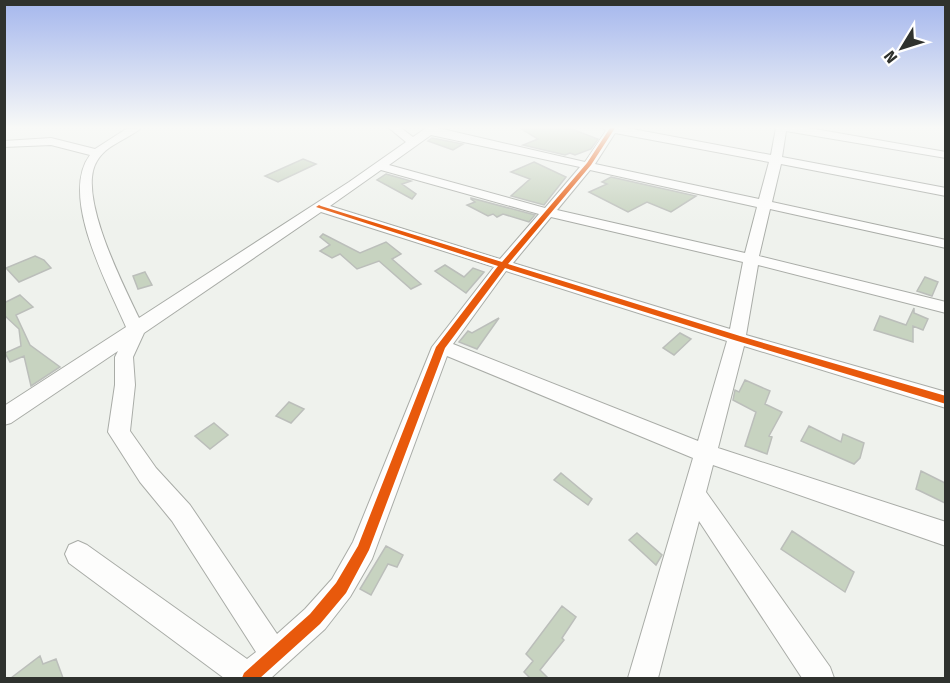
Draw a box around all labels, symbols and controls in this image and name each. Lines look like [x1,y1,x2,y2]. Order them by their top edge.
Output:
north arrow [872,18,932,78]
text: N [880,47,901,67]

